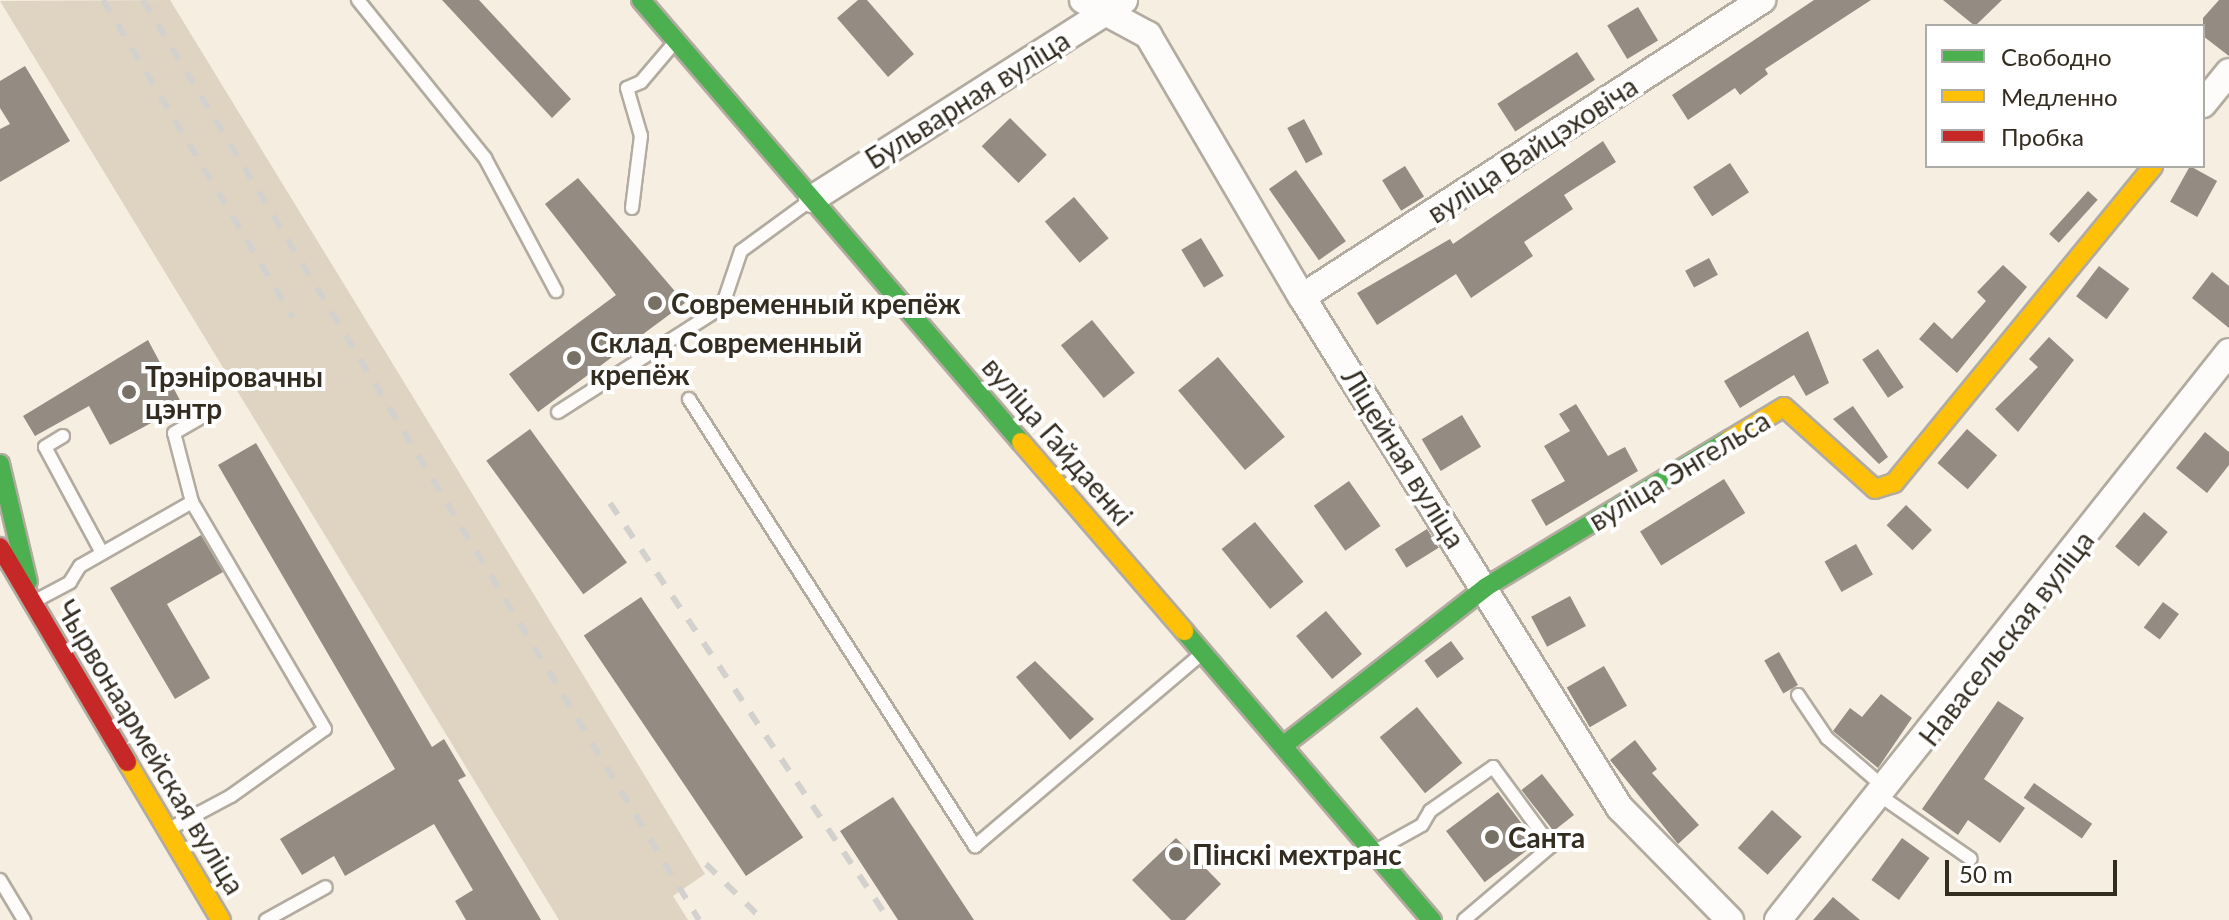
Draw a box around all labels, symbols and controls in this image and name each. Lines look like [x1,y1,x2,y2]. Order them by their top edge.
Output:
street label: Бульварная вуліца [859,23,1075,175]
legend [1925,24,2205,168]
text: Свободно [2001,42,2112,71]
street label: вуліца Вайцэховіча [1421,69,1643,229]
text: Медленно [2001,82,2118,111]
text: Пробка [2001,122,2084,151]
place label: Современный крепёж [671,286,961,320]
marker: Современный крепёж [646,294,664,312]
place label: Склад Современный крепёж [590,325,862,391]
marker: Склад Современный крепёж [565,349,583,367]
street label: вуліца Гайдаенкі [976,350,1140,532]
place label: Трэніровачны цэнтр [145,359,323,425]
street label: Ліцейная вуліца [1335,362,1473,554]
marker: Трэніровачны цэнтр [120,383,138,401]
street label: вуліца Энгельса [1583,403,1775,537]
street label: Навасельская вуліца [1912,524,2100,752]
street label: Чырвонаармейская вуліца [50,594,252,900]
place label: Санта [1508,820,1585,854]
marker: Санта [1483,828,1501,846]
place label: Пінскі мехтранс [1192,837,1402,871]
scale bar [1949,844,2121,894]
marker: Пінскі мехтранс [1167,845,1185,863]
text: 50 m [1959,859,2013,888]

